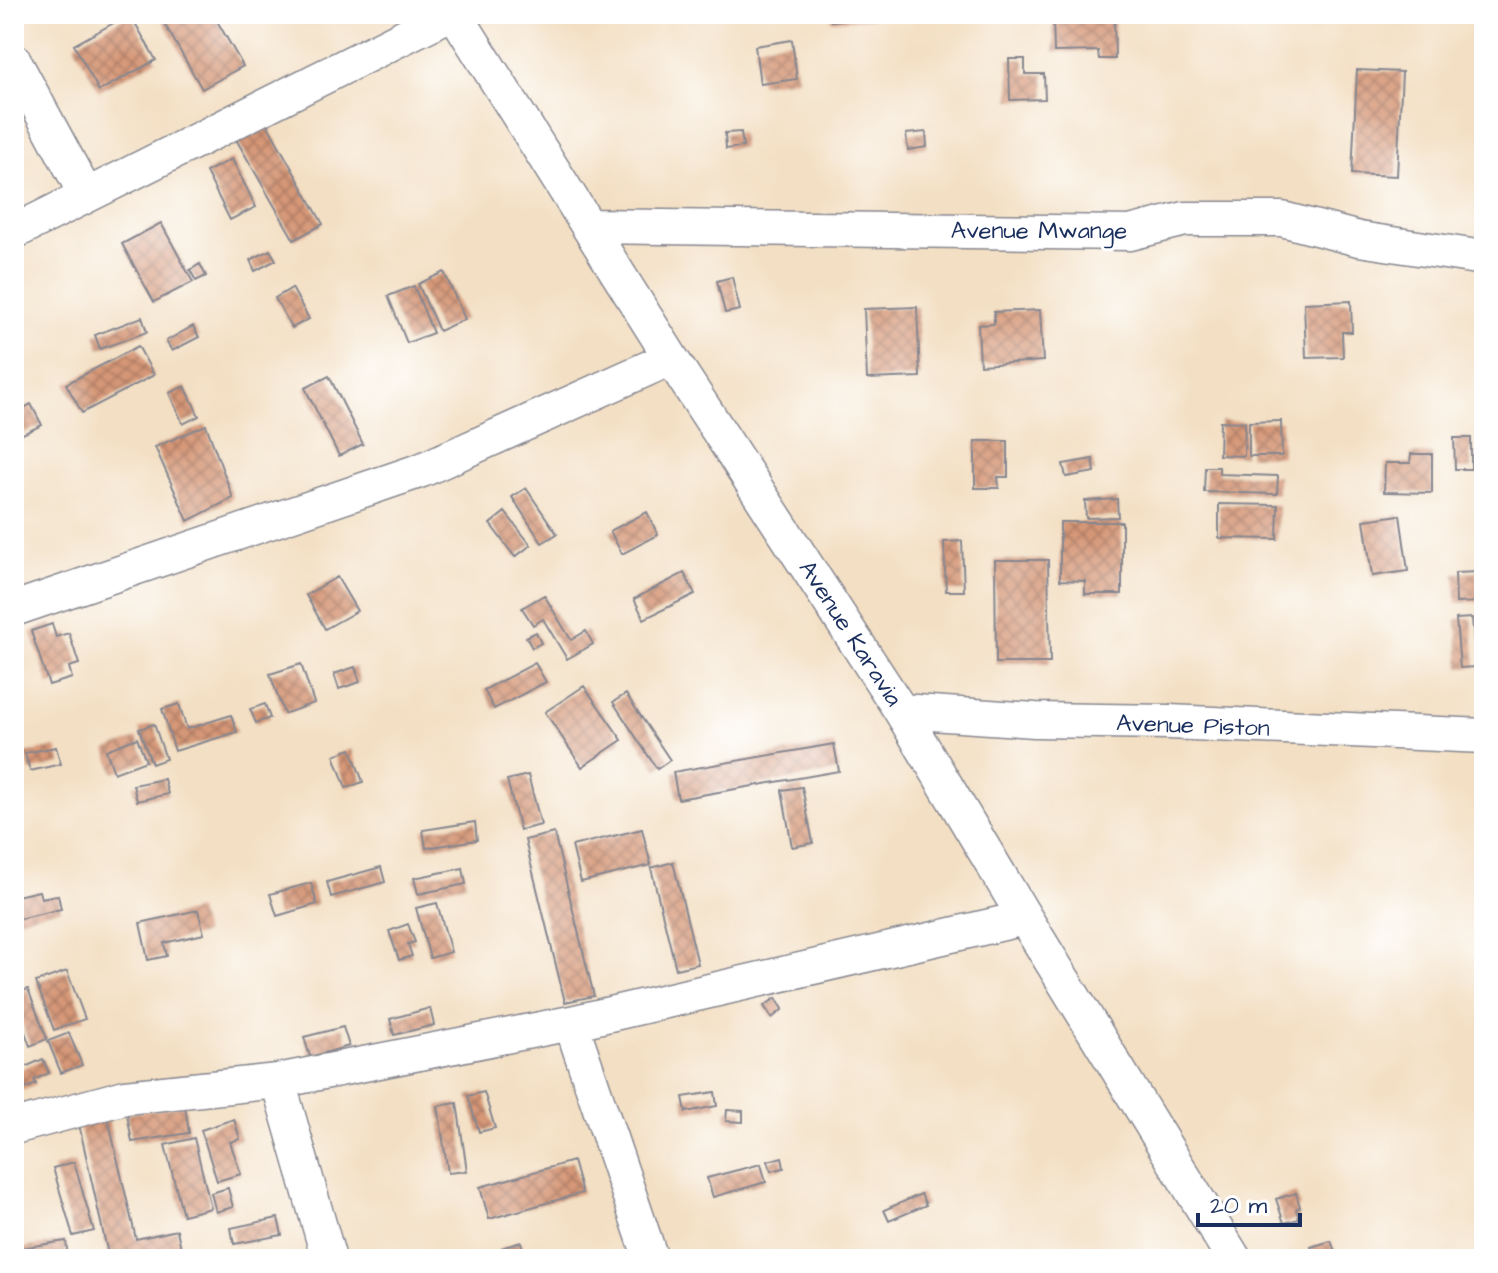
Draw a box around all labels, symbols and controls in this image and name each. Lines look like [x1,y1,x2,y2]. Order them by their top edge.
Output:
street label: Avenue Mwange [951,214,1127,249]
street label: Avenue Karavia [790,554,910,713]
street label: Avenue Piston [1116,706,1270,746]
scale bar [1198,1177,1300,1227]
text: 20 m [1210,1189,1267,1223]

